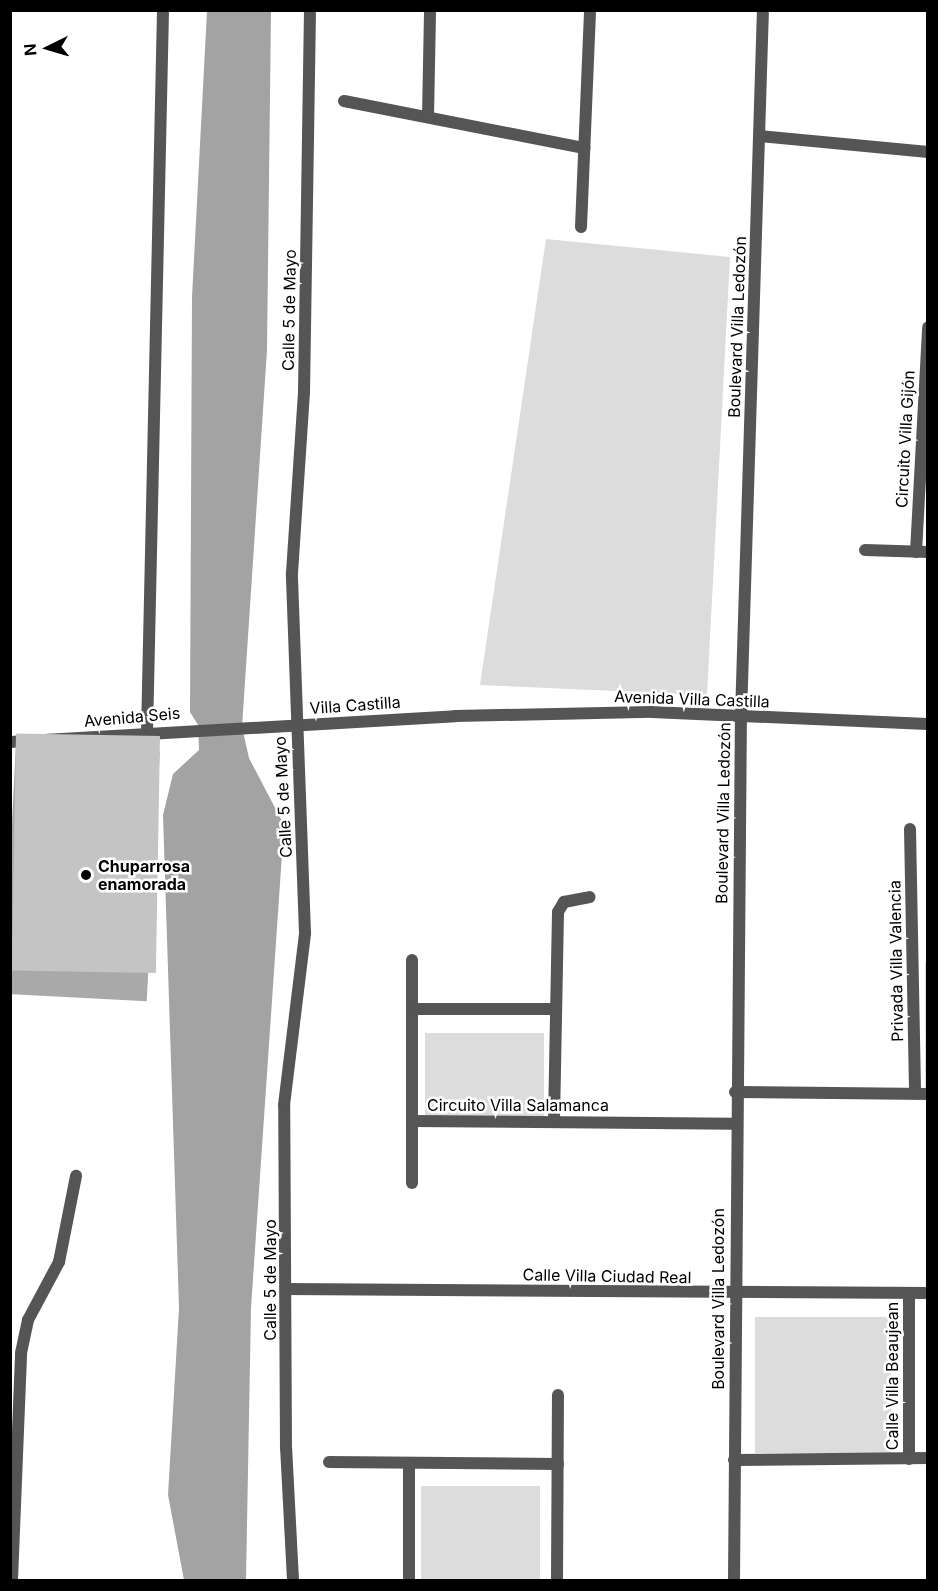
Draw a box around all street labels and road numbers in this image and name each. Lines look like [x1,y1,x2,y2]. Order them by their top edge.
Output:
street label: Boulevard Villa Ledozón [724,236,750,418]
street label: Calle 5 de Mayo [278,249,300,371]
street label: Circuito Villa Gijón [892,370,918,508]
street label: Avenida Villa Castilla [614,687,770,711]
street label: Villa Castilla [309,692,401,718]
street label: Avenida Seis [83,703,181,731]
street label: Boulevard Villa Ledozón [712,722,734,904]
street label: Calle 5 de Mayo [270,736,296,858]
street label: Privada Villa Valencia [885,880,907,1042]
street label: Circuito Villa Salamanca [427,1095,609,1115]
street label: Boulevard Villa Ledozón [708,1208,728,1390]
street label: Calle 5 de Mayo [260,1219,280,1341]
street label: Calle Villa Ciudad Real [522,1265,692,1287]
street label: Calle Villa Beaujean [882,1302,902,1450]

